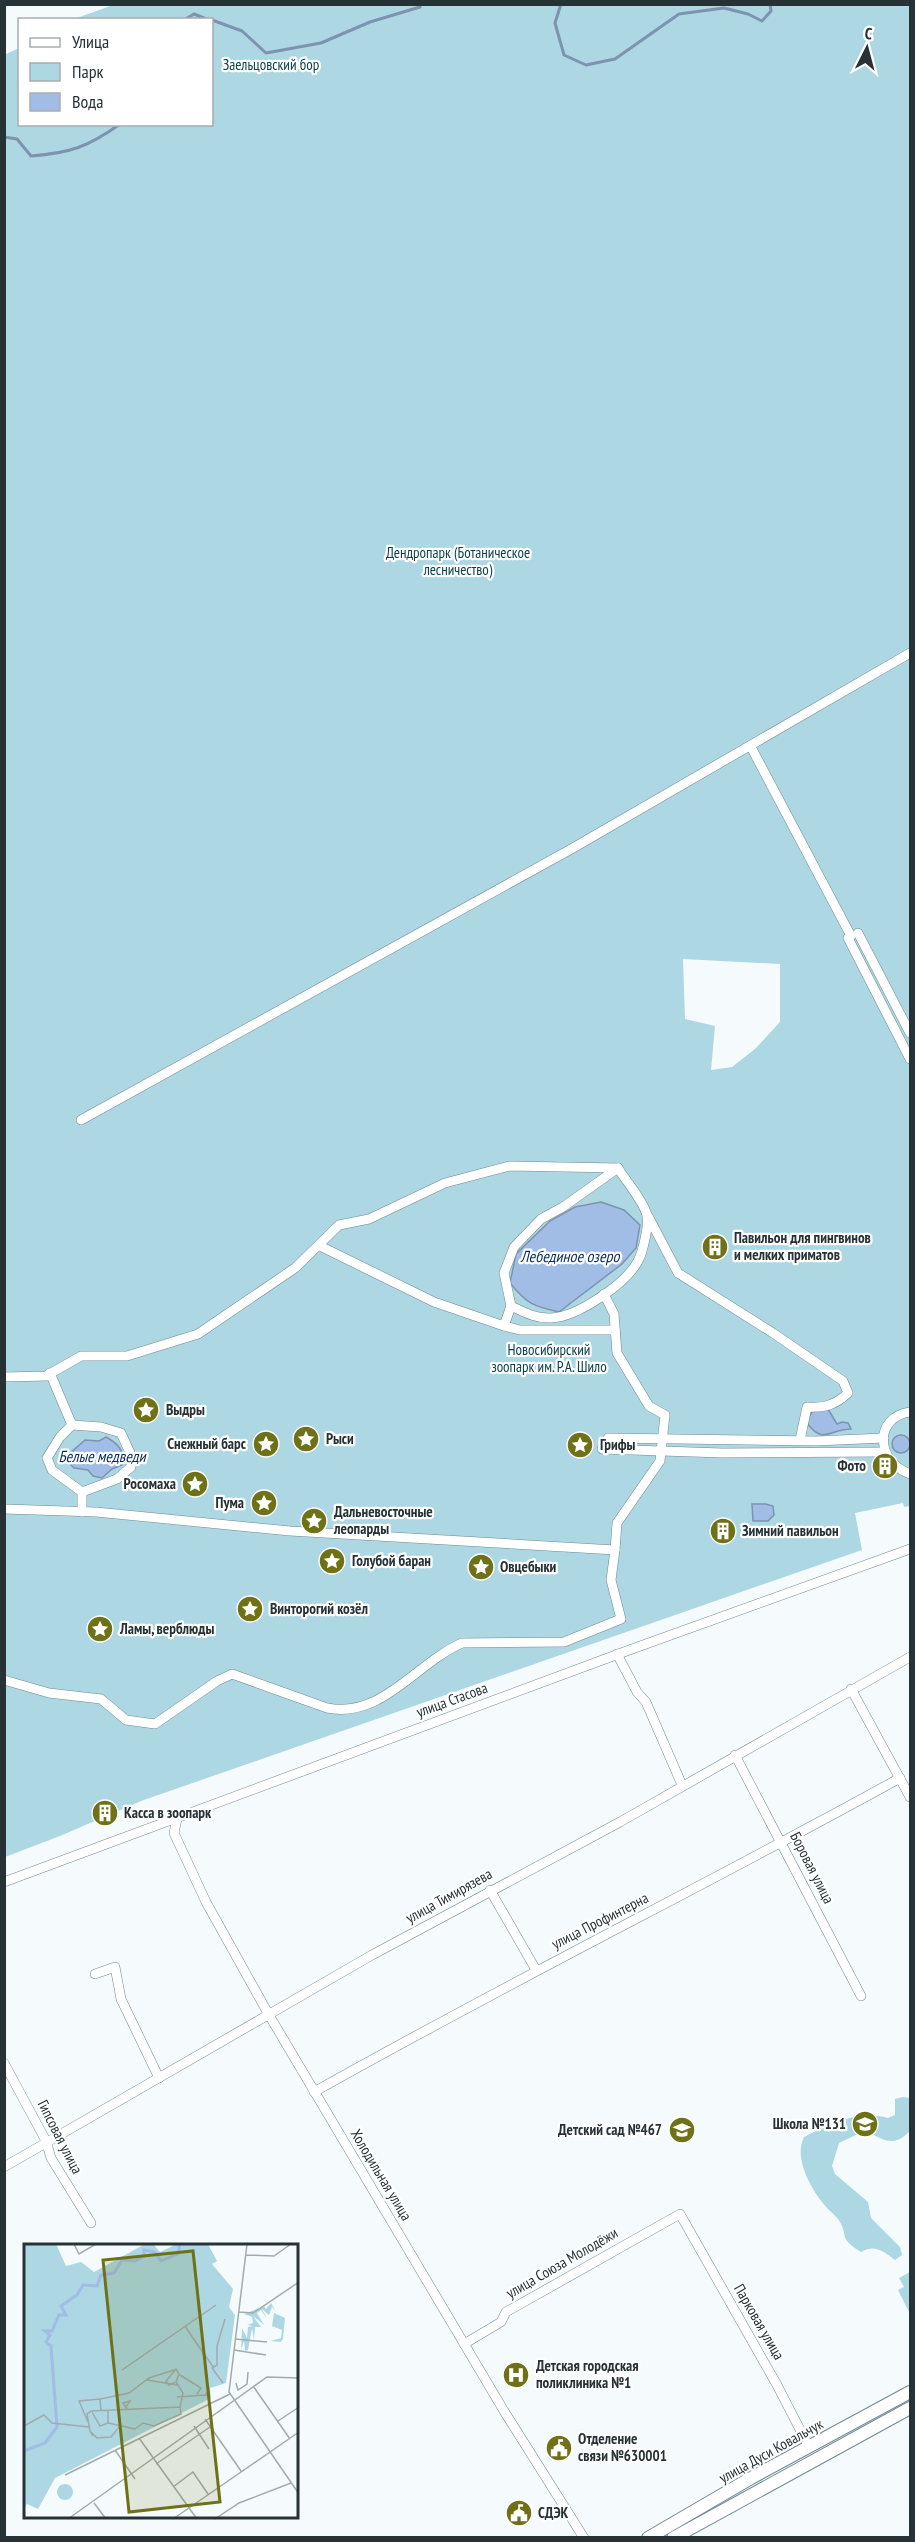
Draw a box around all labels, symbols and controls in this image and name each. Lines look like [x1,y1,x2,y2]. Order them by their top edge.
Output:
legend [18,18,213,126]
north arrow [837,18,897,78]
text: С [864,23,874,43]
text: Улица [72,30,109,53]
park label: Заельцовский бор [223,55,319,74]
text: Парк [72,60,103,83]
text: Вода [72,90,103,113]
park label: Дендропарк (Ботаническое лесничество) [386,543,530,579]
place label: Павильон для пингвинов и мелких приматов [734,1228,871,1264]
building icon: Павильон для пингвинов и мелких приматов [700,1232,730,1262]
water label: Лебединое озеро [520,1246,620,1266]
park label: Новосибирский зоопарк им. Р.А. Шило [491,1340,607,1376]
place icon: Выдры [131,1395,161,1425]
place label: Выдры [166,1400,205,1419]
place icon: Рыси [291,1424,321,1454]
place icon: Снежный барс [251,1429,281,1459]
place label: Рыси [326,1429,354,1448]
place icon: Грифы [565,1430,595,1460]
place label: Снежный барс [167,1434,247,1453]
place label: Грифы [600,1435,635,1454]
water label: Белые медведи [58,1446,148,1466]
building icon: Фото [870,1451,900,1481]
place label: Фото [838,1456,866,1475]
place icon: Росомаха [180,1469,210,1499]
place label: Росомаха [124,1474,176,1493]
place icon: Пума [249,1488,279,1518]
place label: Пума [216,1493,244,1512]
place label: Дальневосточные леопарды [333,1502,433,1538]
place icon: Дальневосточные леопарды [299,1506,329,1536]
building icon: Зимний павильон [708,1516,738,1546]
place label: Зимний павильон [742,1521,839,1540]
place icon: Голубой баран [317,1546,347,1576]
place label: Голубой баран [352,1551,431,1570]
place icon: Овцебыки [466,1552,496,1582]
place label: Овцебыки [500,1557,557,1576]
place icon: Винторогий козёл [235,1594,265,1624]
place label: Винторогий козёл [270,1599,368,1618]
place icon: Ламы, верблюды [85,1614,115,1644]
place label: Ламы, верблюды [119,1619,214,1638]
street label: улица Стасова [414,1678,490,1721]
building icon: Касса в зоопарк [90,1798,120,1828]
place label: Касса в зоопарк [124,1803,212,1822]
street label: Боровая улица [786,1829,839,1907]
street label: улица Тимирязева [402,1864,495,1927]
street label: улица Профинтерна [548,1888,651,1953]
street label: Гипсовая улица [34,2097,87,2177]
school or university icon: Школа №131 [850,2109,880,2139]
place label: Школа №131 [773,2114,846,2133]
school or university icon: Детский сад №467 [667,2115,697,2145]
place label: Детский сад №467 [558,2120,662,2139]
street label: Холодильная улица [347,2126,416,2224]
street label: улица Союза Молодёжи [502,2223,621,2302]
inset map [24,2244,298,2518]
street label: Парковая улица [730,2280,789,2363]
place label: Детская городская поликлиника №1 [536,2356,639,2392]
hospital icon: Детская городская поликлиника №1 [501,2360,531,2390]
street label: улица Дуси Ковальчук [715,2414,826,2487]
place label: Отделение связи №630001 [578,2429,667,2465]
public building icon: Отделение связи №630001 [544,2433,574,2463]
public building icon: СДЭК [504,2498,534,2528]
place label: СДЭК [538,2503,569,2522]

